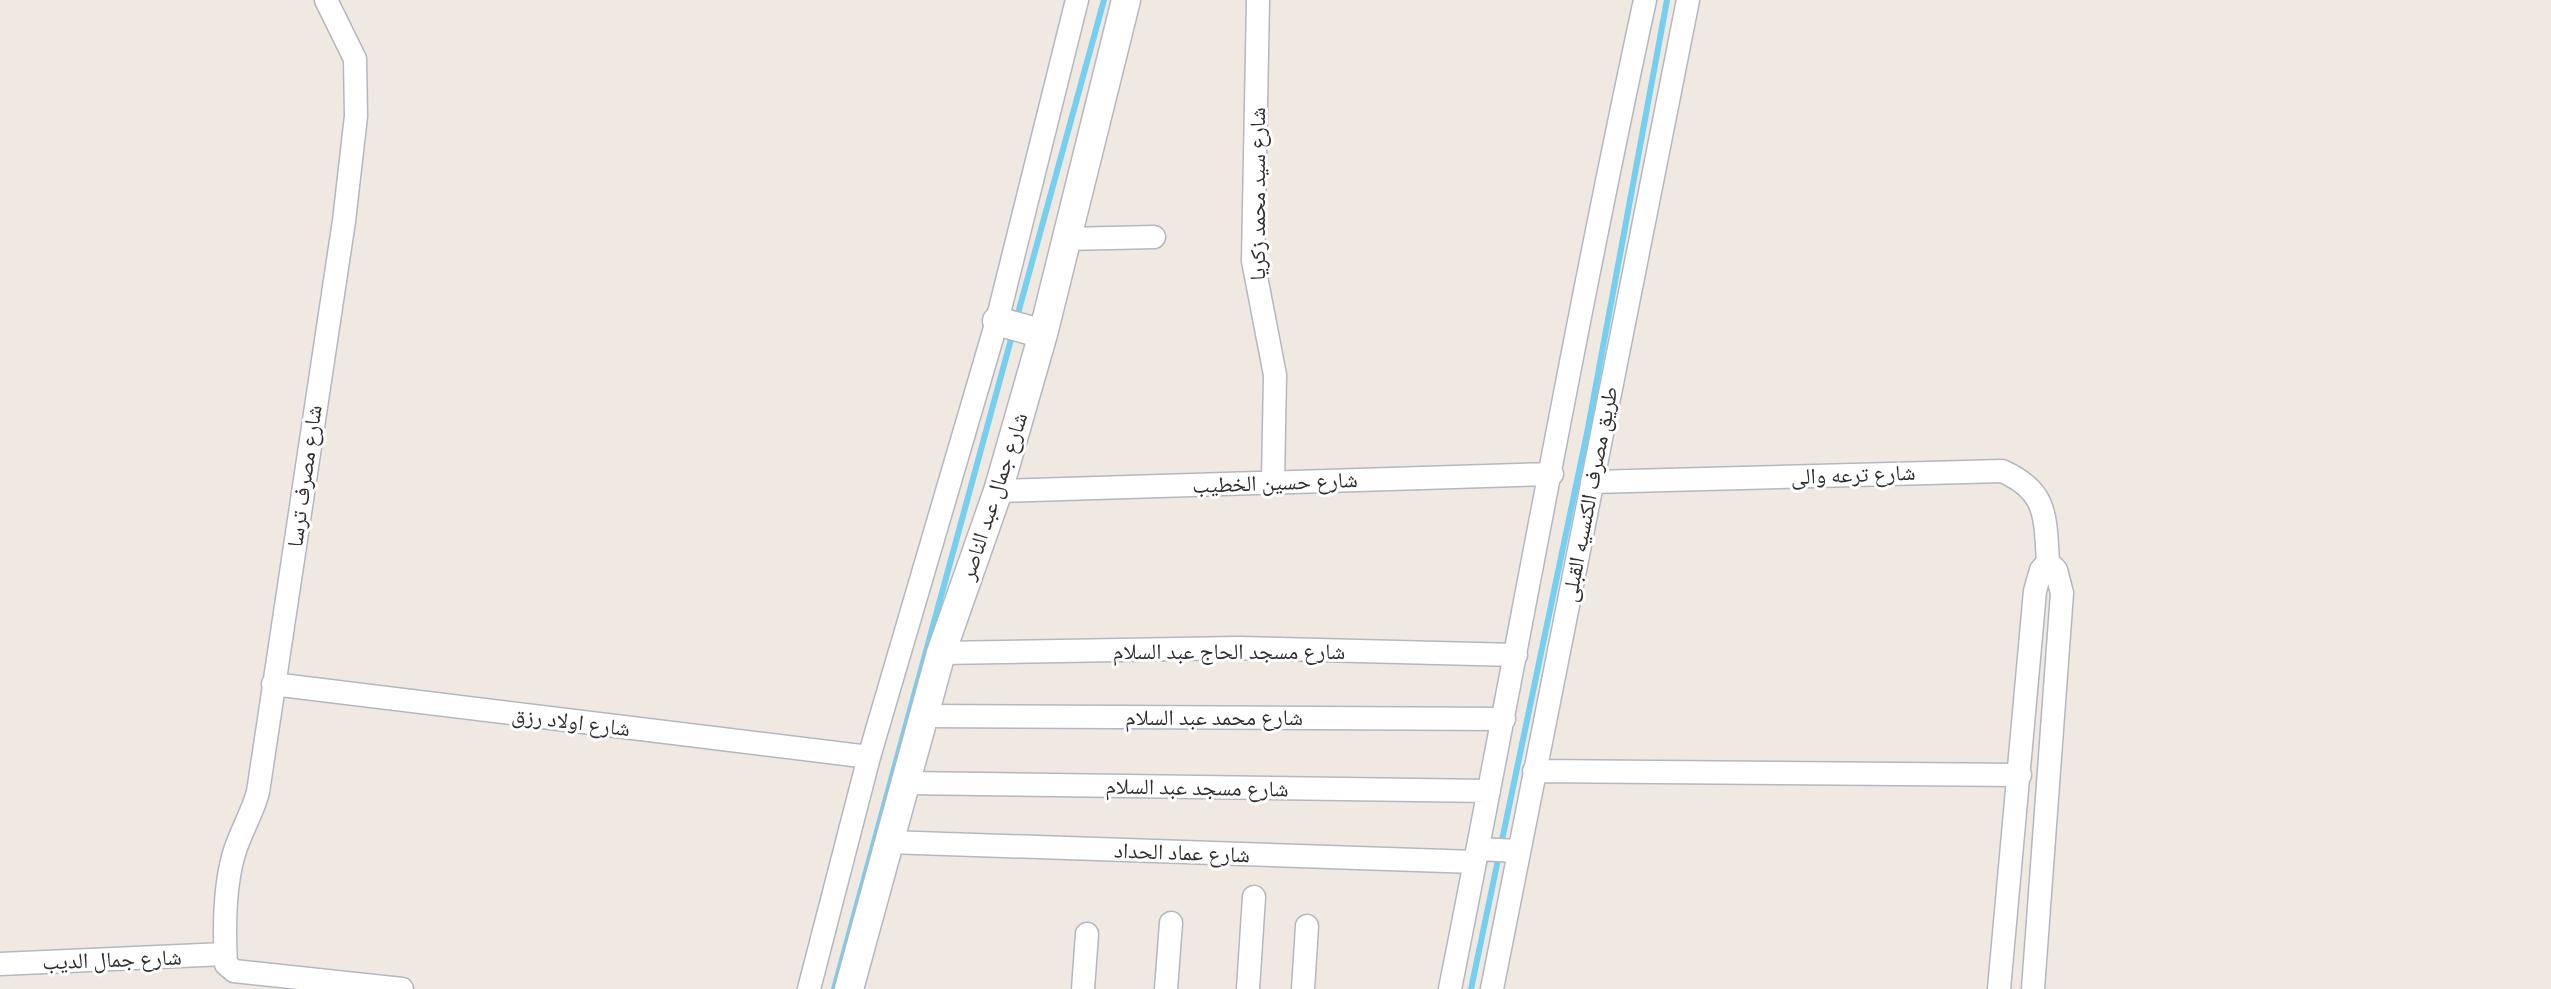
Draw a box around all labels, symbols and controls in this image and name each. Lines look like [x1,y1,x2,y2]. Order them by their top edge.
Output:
street label: شارع سيد محمد زكريا [1244,107,1271,281]
street label: طريق مصرف الكنسيه القبلى [1555,384,1624,604]
street label: شارع مصرف ترسا [281,403,328,549]
street label: شارع جمال عبد الناصر [953,409,1033,584]
street label: شارع ترعه والى [1790,459,1916,490]
street label: شارع حسين الخطيب [1192,466,1358,499]
street label: شارع مسجد الحاج عبد السلام [1113,638,1345,666]
street label: شارع اولاد رزق [510,701,632,742]
street label: شارع محمد عبد السلام [1125,704,1303,732]
street label: شارع مسجد عبد السلام [1105,772,1289,804]
street label: شارع عماد الحداد [1114,837,1250,868]
street label: شارع جمال الديب [42,944,182,975]

